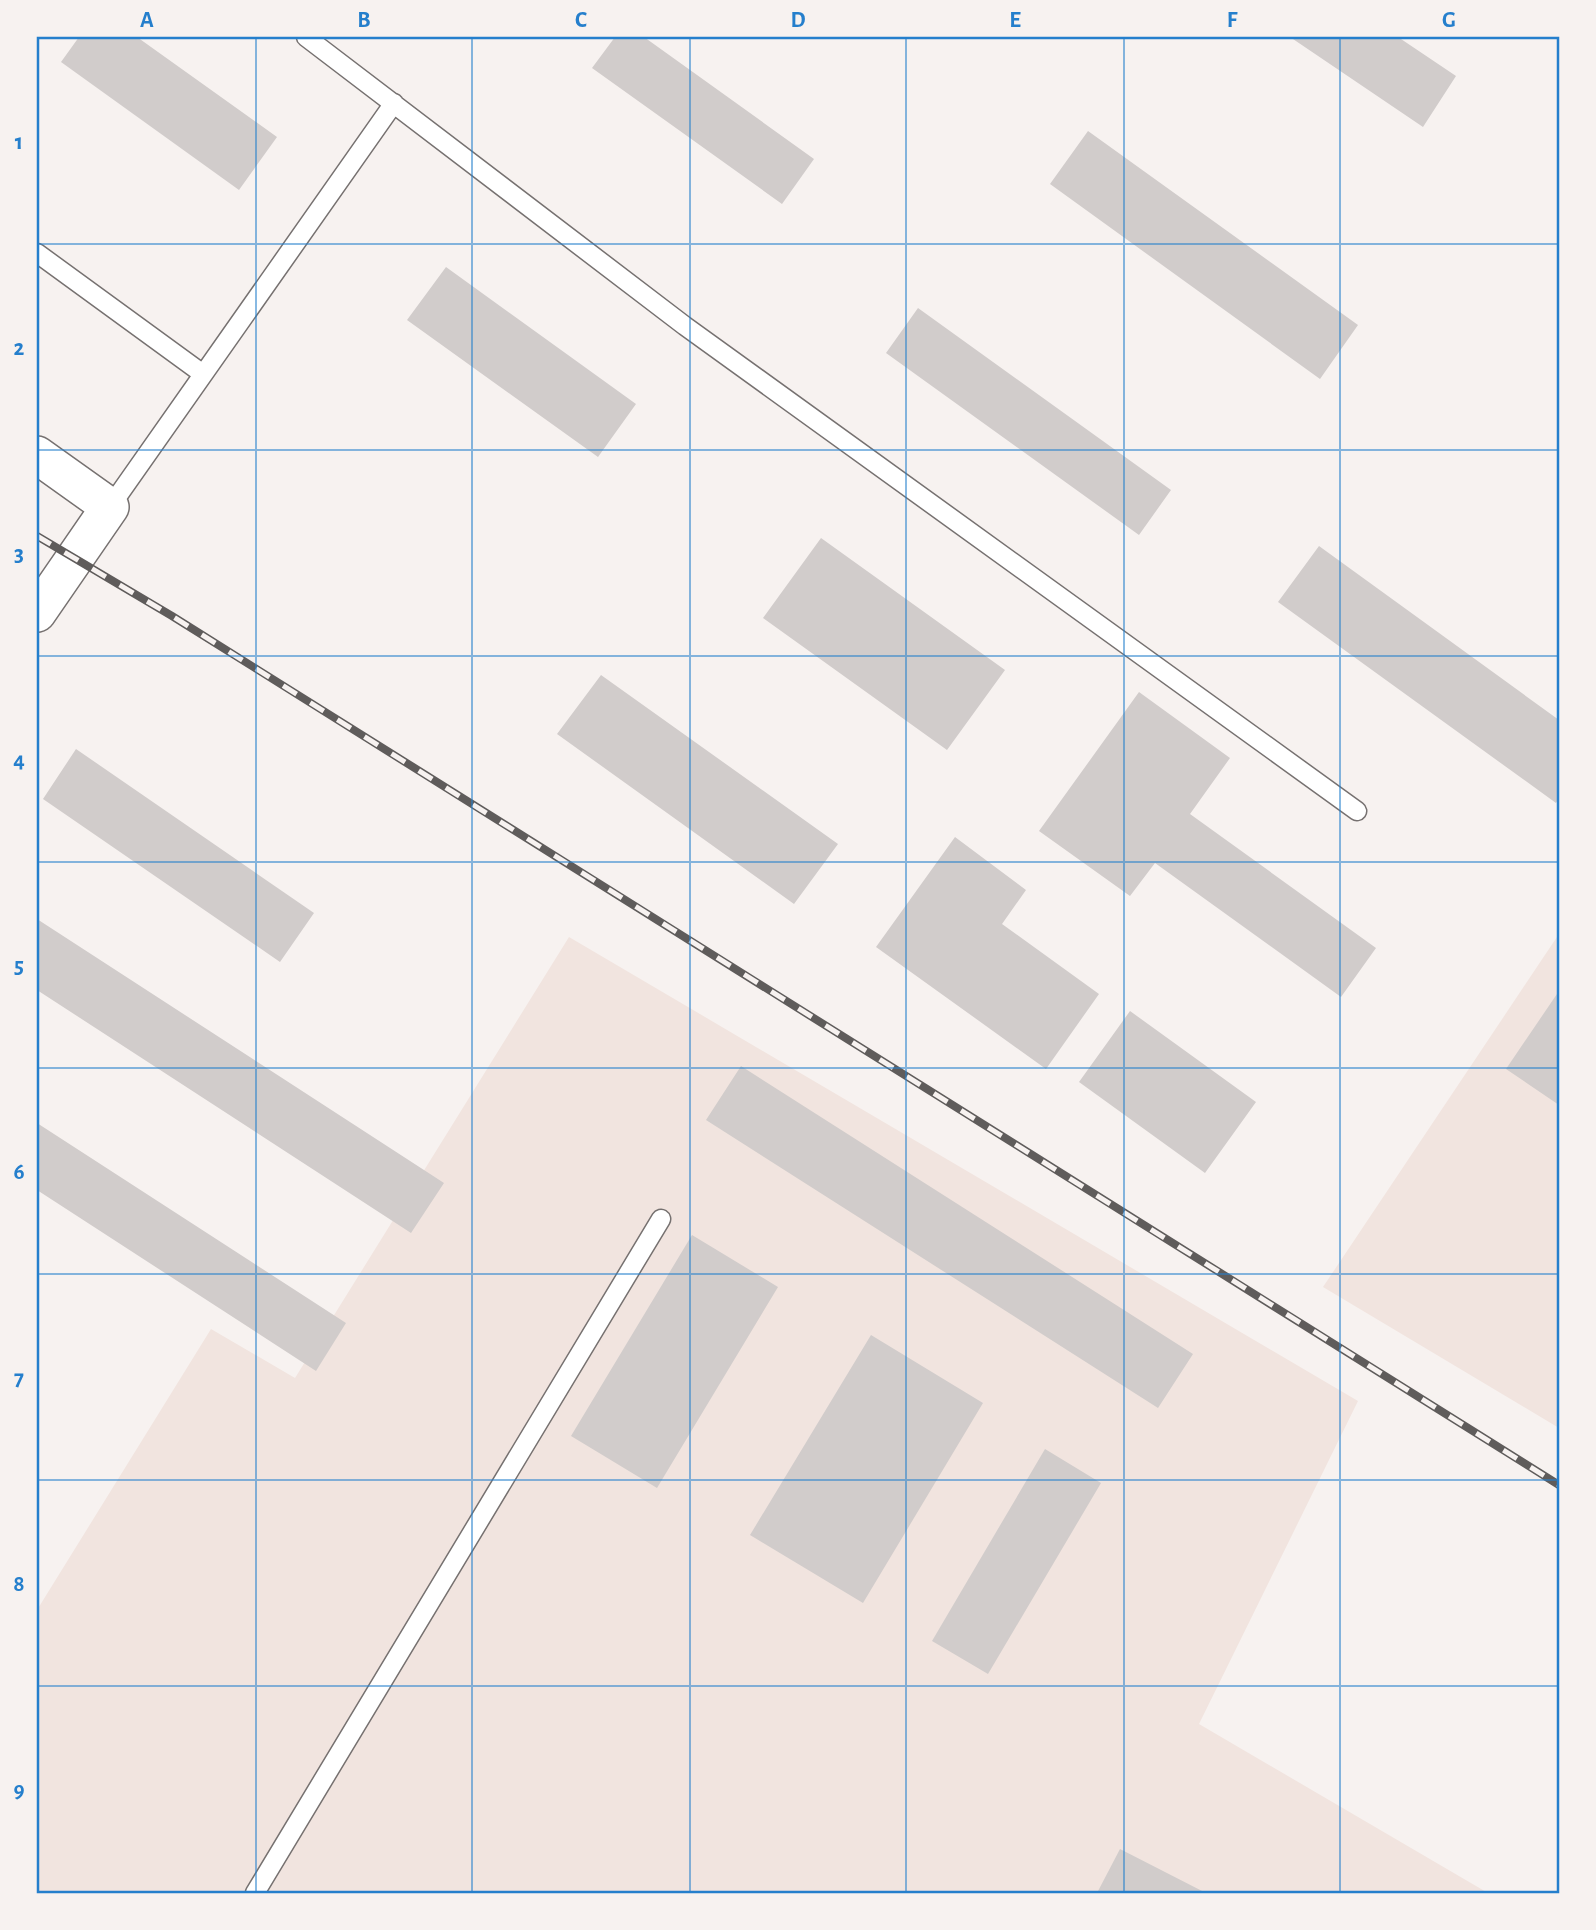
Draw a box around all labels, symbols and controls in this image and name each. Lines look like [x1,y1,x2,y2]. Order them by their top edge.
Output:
text: A [140,9,154,32]
text: B [357,9,371,32]
text: C [575,9,587,32]
text: D [790,9,806,32]
text: E [1009,9,1021,32]
text: F [1227,9,1238,32]
text: G [1442,9,1456,32]
text: 1 [15,131,23,154]
text: 2 [14,337,25,360]
text: 3 [14,543,24,566]
text: 4 [13,749,25,772]
text: 5 [14,955,24,978]
text: 6 [13,1161,25,1184]
text: 7 [14,1367,24,1390]
text: 8 [13,1573,25,1596]
text: 9 [13,1779,25,1802]

